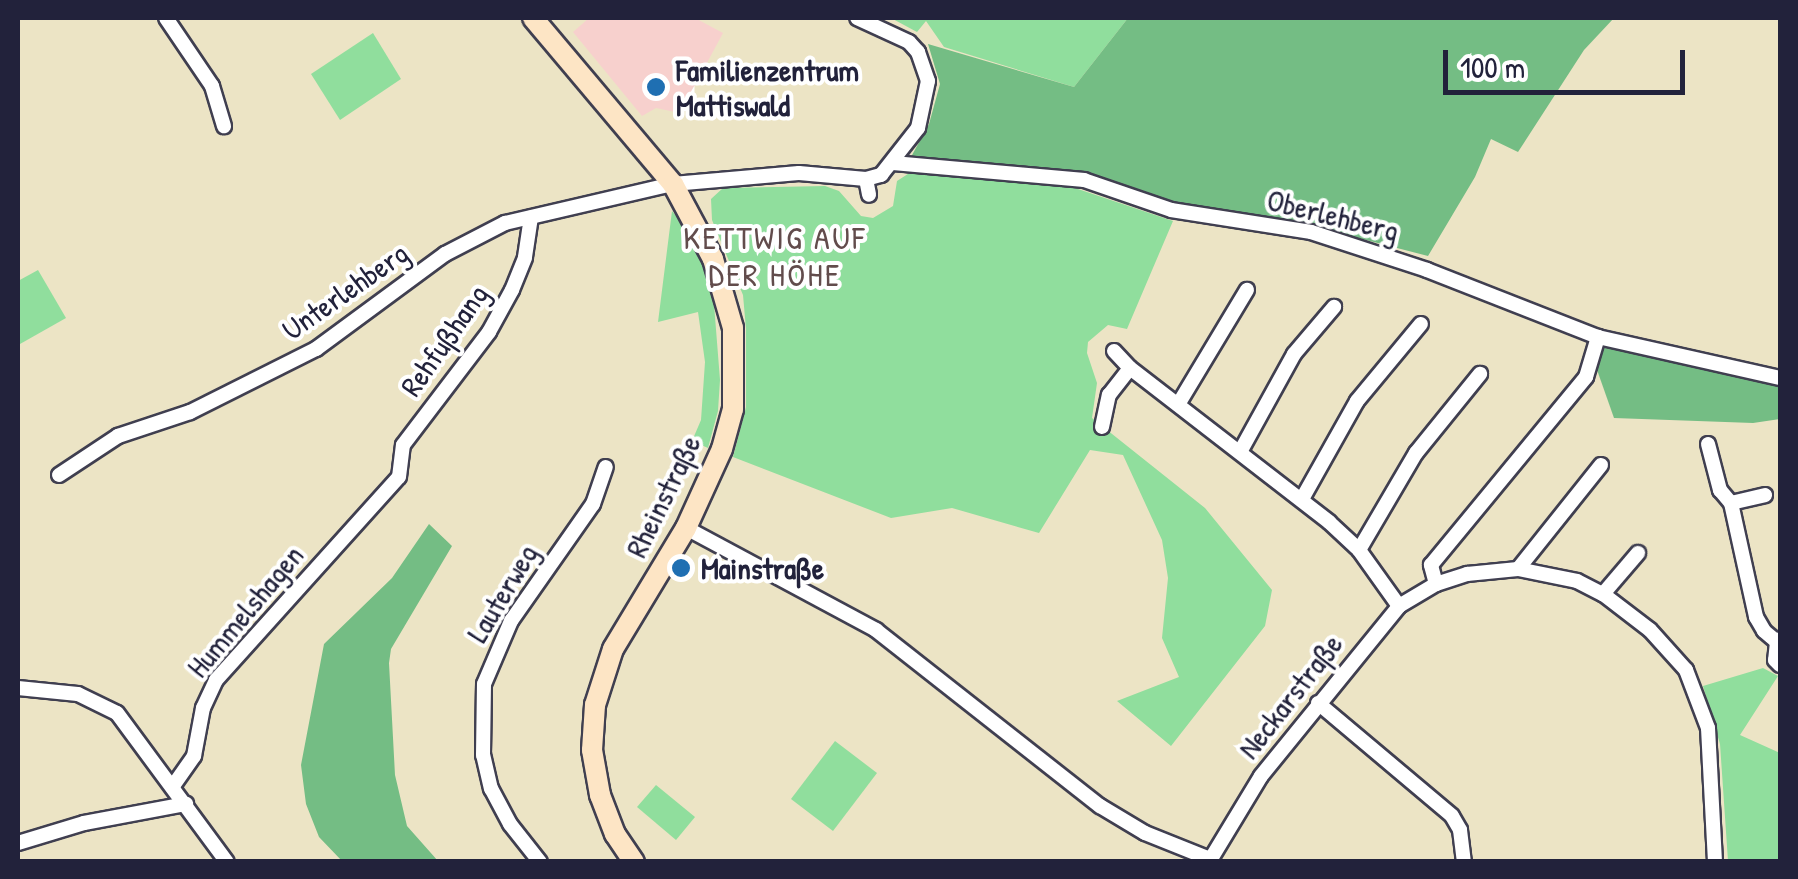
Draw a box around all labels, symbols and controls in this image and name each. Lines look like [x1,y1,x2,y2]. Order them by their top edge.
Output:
scale bar [1448,30,1690,92]
text: 100 m [1460,47,1525,87]
place label: Familienzentrum Mattiswald [676,52,859,122]
marker: Familienzentrum Mattiswald [645,76,667,98]
street label: Oberlehberg [1264,181,1402,249]
district label: KETTWIG AUF DER HÖHE [683,220,867,295]
street label: Unterlehberg [275,235,415,347]
street label: Rehfußhang [393,277,495,403]
street label: Rheinstraße [618,429,708,563]
street label: Lauterweg [459,537,545,649]
street label: Hummelshagen [179,538,311,684]
place label: Mainstraße [701,550,824,586]
marker: Mainstraße [670,557,692,579]
street label: Neckarstraße [1230,626,1350,766]

